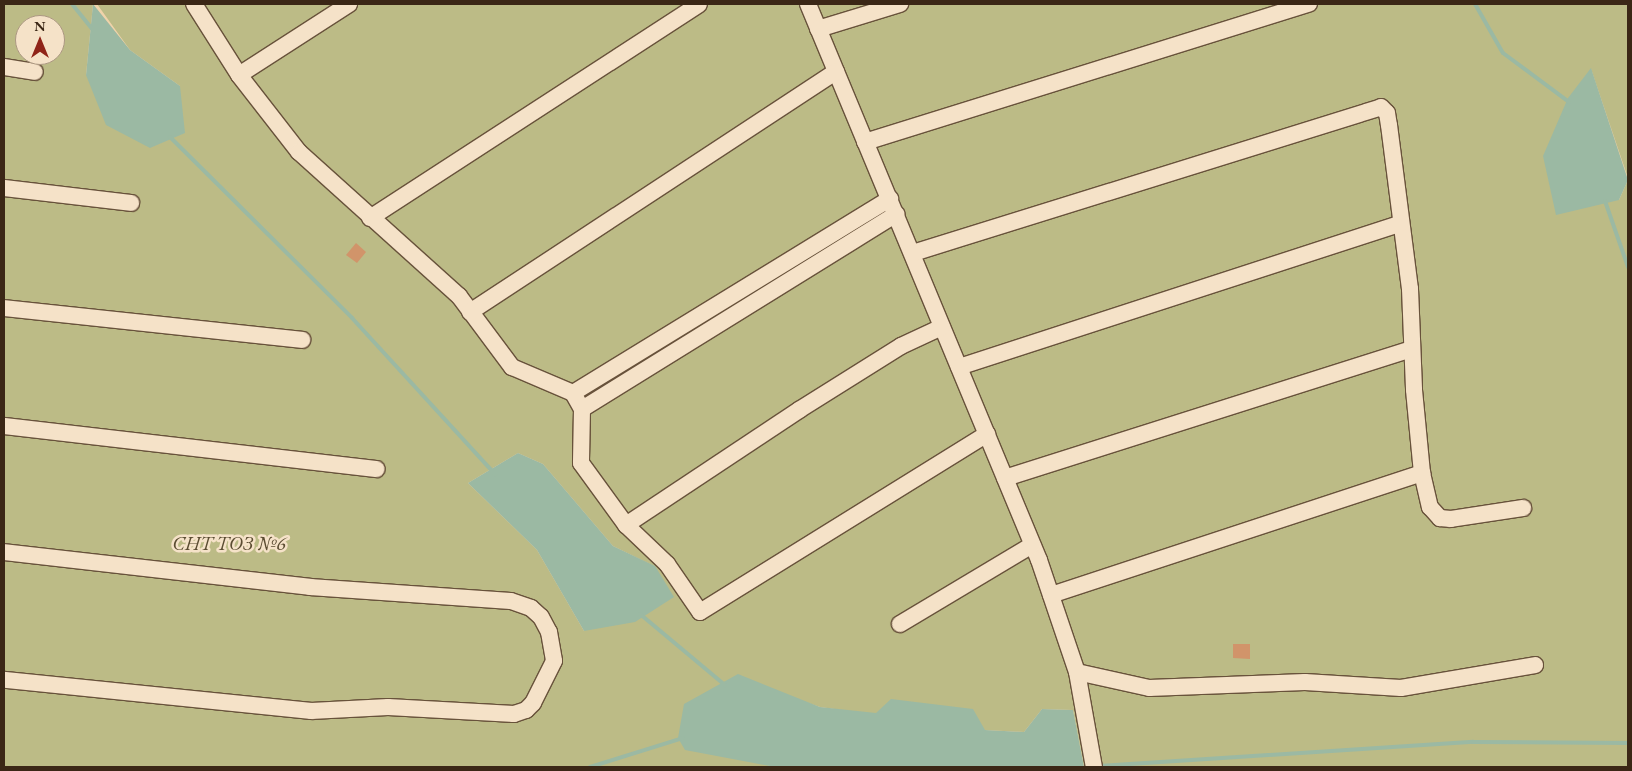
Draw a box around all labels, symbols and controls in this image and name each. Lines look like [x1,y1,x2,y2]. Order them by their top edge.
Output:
north arrow [15,15,65,65]
text: N [34,17,46,35]
park label: СНТ ТОЗ №6 [172,531,286,555]

